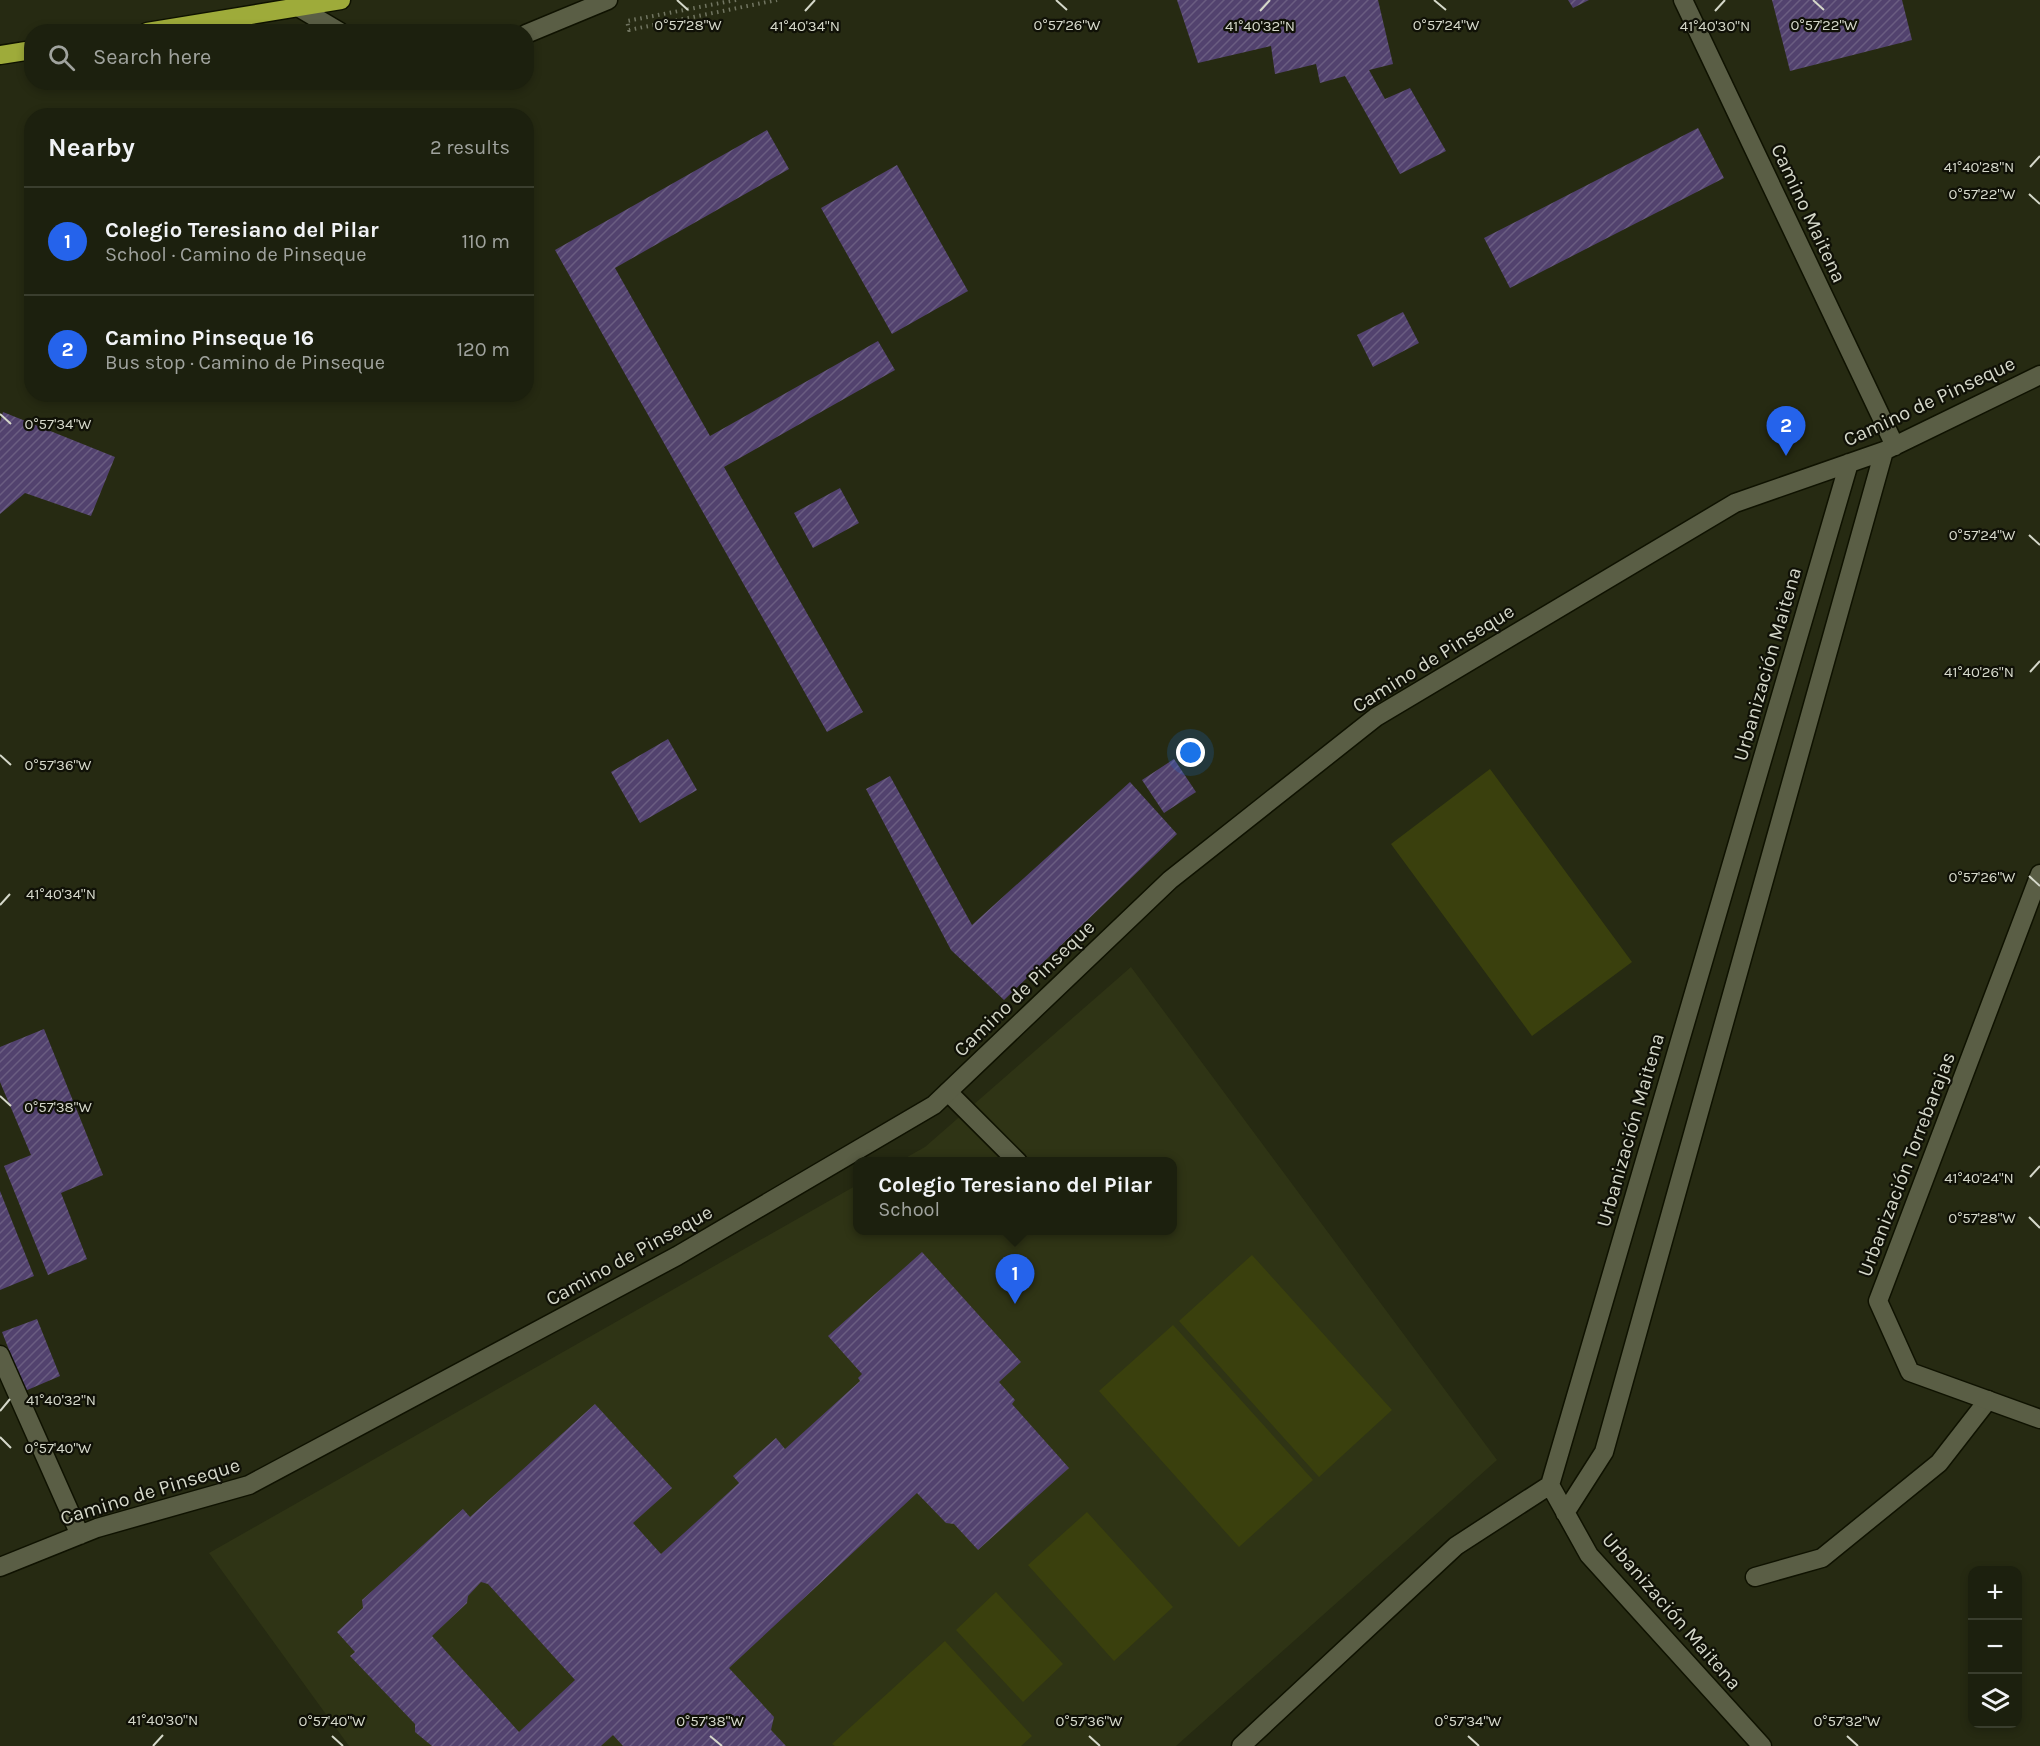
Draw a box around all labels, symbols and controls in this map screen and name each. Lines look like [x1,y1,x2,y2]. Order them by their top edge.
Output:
text: 0°57'28"W [654,16,722,34]
text: 0°57'26"W [1034,16,1101,34]
text: 0°57'24"W [1413,16,1480,34]
text: 0°57'22"W [1791,16,1858,34]
text: 41°40'34"N [770,17,840,35]
text: 41°40'32"N [1225,17,1295,35]
text: 41°40'30"N [1680,17,1750,35]
search box [24,24,534,90]
icon: search [45,41,78,74]
text: Search here [93,44,211,70]
text: Nearby [48,132,135,163]
text: 2 results [430,136,510,159]
street label: Camino Maitena [1766,140,1851,286]
text: 41°40'28"N [1944,158,2014,176]
text: 0°57'22"W [1949,185,2016,203]
text: Colegio Teresiano del Pilar [105,217,379,243]
text: 1 [64,230,71,253]
text: 110 m [461,230,510,253]
text: School · Camino de Pinseque [105,243,367,266]
text: Camino Pinseque 16 [105,325,314,351]
text: 2 [61,338,74,361]
text: 120 m [456,338,510,361]
text: Bus stop · Camino de Pinseque [105,351,385,374]
street label: Camino de Pinseque [1840,352,2019,451]
pin: 2 [1766,406,1806,456]
text: 0°57'34"W [25,415,92,433]
text: 0°57'24"W [1949,526,2016,544]
street label: Urbanización Maitena [1729,565,1806,764]
street label: Camino de Pinseque [1348,599,1518,718]
text: 41°40'26"N [1944,663,2014,681]
your location [1176,738,1205,767]
text: 0°57'36"W [25,756,92,774]
text: 0°57'26"W [1949,868,2016,886]
text: 41°40'34"N [26,885,96,903]
street label: Camino de Pinseque [949,915,1099,1061]
street label: Urbanización Maitena [1592,1031,1669,1230]
street label: Urbanización Torrebarajas [1853,1049,1960,1280]
text: 0°57'38"W [24,1098,92,1116]
popup [853,1157,1177,1235]
text: 41°40'24"N [1944,1169,2014,1187]
text: Colegio Teresiano del Pilar [878,1172,1152,1198]
text: School [878,1198,940,1221]
street label: Camino de Pinseque [542,1200,716,1311]
text: 0°57'28"W [1948,1209,2016,1227]
pin: 1 [996,1254,1034,1304]
text: 41°40'32"N [26,1391,96,1409]
text: 0°57'40"W [25,1439,92,1457]
street label: Camino de Pinseque [58,1453,243,1530]
street label: Urbanización Maitena [1597,1528,1746,1695]
map controls [1968,1566,2022,1728]
button: + [1968,1566,2022,1620]
button: − [1968,1620,2022,1674]
button: layers [1968,1674,2022,1728]
text: 41°40'30"N [128,1711,198,1729]
text: 0°57'40"W [299,1712,366,1730]
text: 0°57'38"W [676,1712,744,1730]
text: 0°57'36"W [1056,1712,1123,1730]
text: 0°57'34"W [1435,1712,1502,1730]
text: 0°57'32"W [1813,1712,1881,1730]

